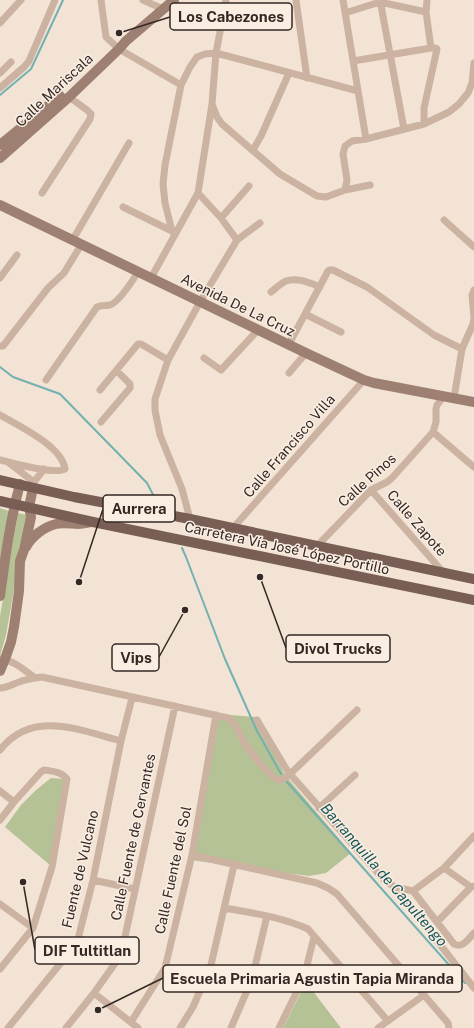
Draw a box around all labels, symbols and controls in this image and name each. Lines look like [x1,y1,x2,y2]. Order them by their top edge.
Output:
callout: Los Cabezones [170,3,292,30]
text: Los Cabezones [178,8,284,25]
street label: Calle Mariscala [12,50,96,130]
street label: Avenida De La Cruz [178,270,298,340]
street label: Calle Francisco Villa [240,391,338,501]
street label: Calle Pinos [335,450,399,510]
street label: Calle Zapote [384,487,450,559]
callout: Aurrera [103,495,175,522]
text: Aurrera [111,500,167,517]
street label: Carretera Vía José López Portillo [183,518,391,578]
callout: Divol Trucks [286,635,390,662]
text: Divol Trucks [294,640,382,657]
callout: Vips [112,644,159,671]
text: Vips [120,649,152,666]
street label: Calle Fuente de Cervantes [107,752,159,922]
water label: Barranquilla de Capultengo [318,800,451,950]
street label: Calle Fuente del Sol [152,805,194,935]
street label: Fuente de Vulcano [59,808,101,929]
callout: DIF Tultitlan [35,937,139,964]
text: DIF Tultitlan [43,942,131,959]
callout: Escuela Primaria Agustin Tapia Miranda [163,965,462,992]
text: Escuela Primaria Agustin Tapia Miranda [170,970,454,987]

